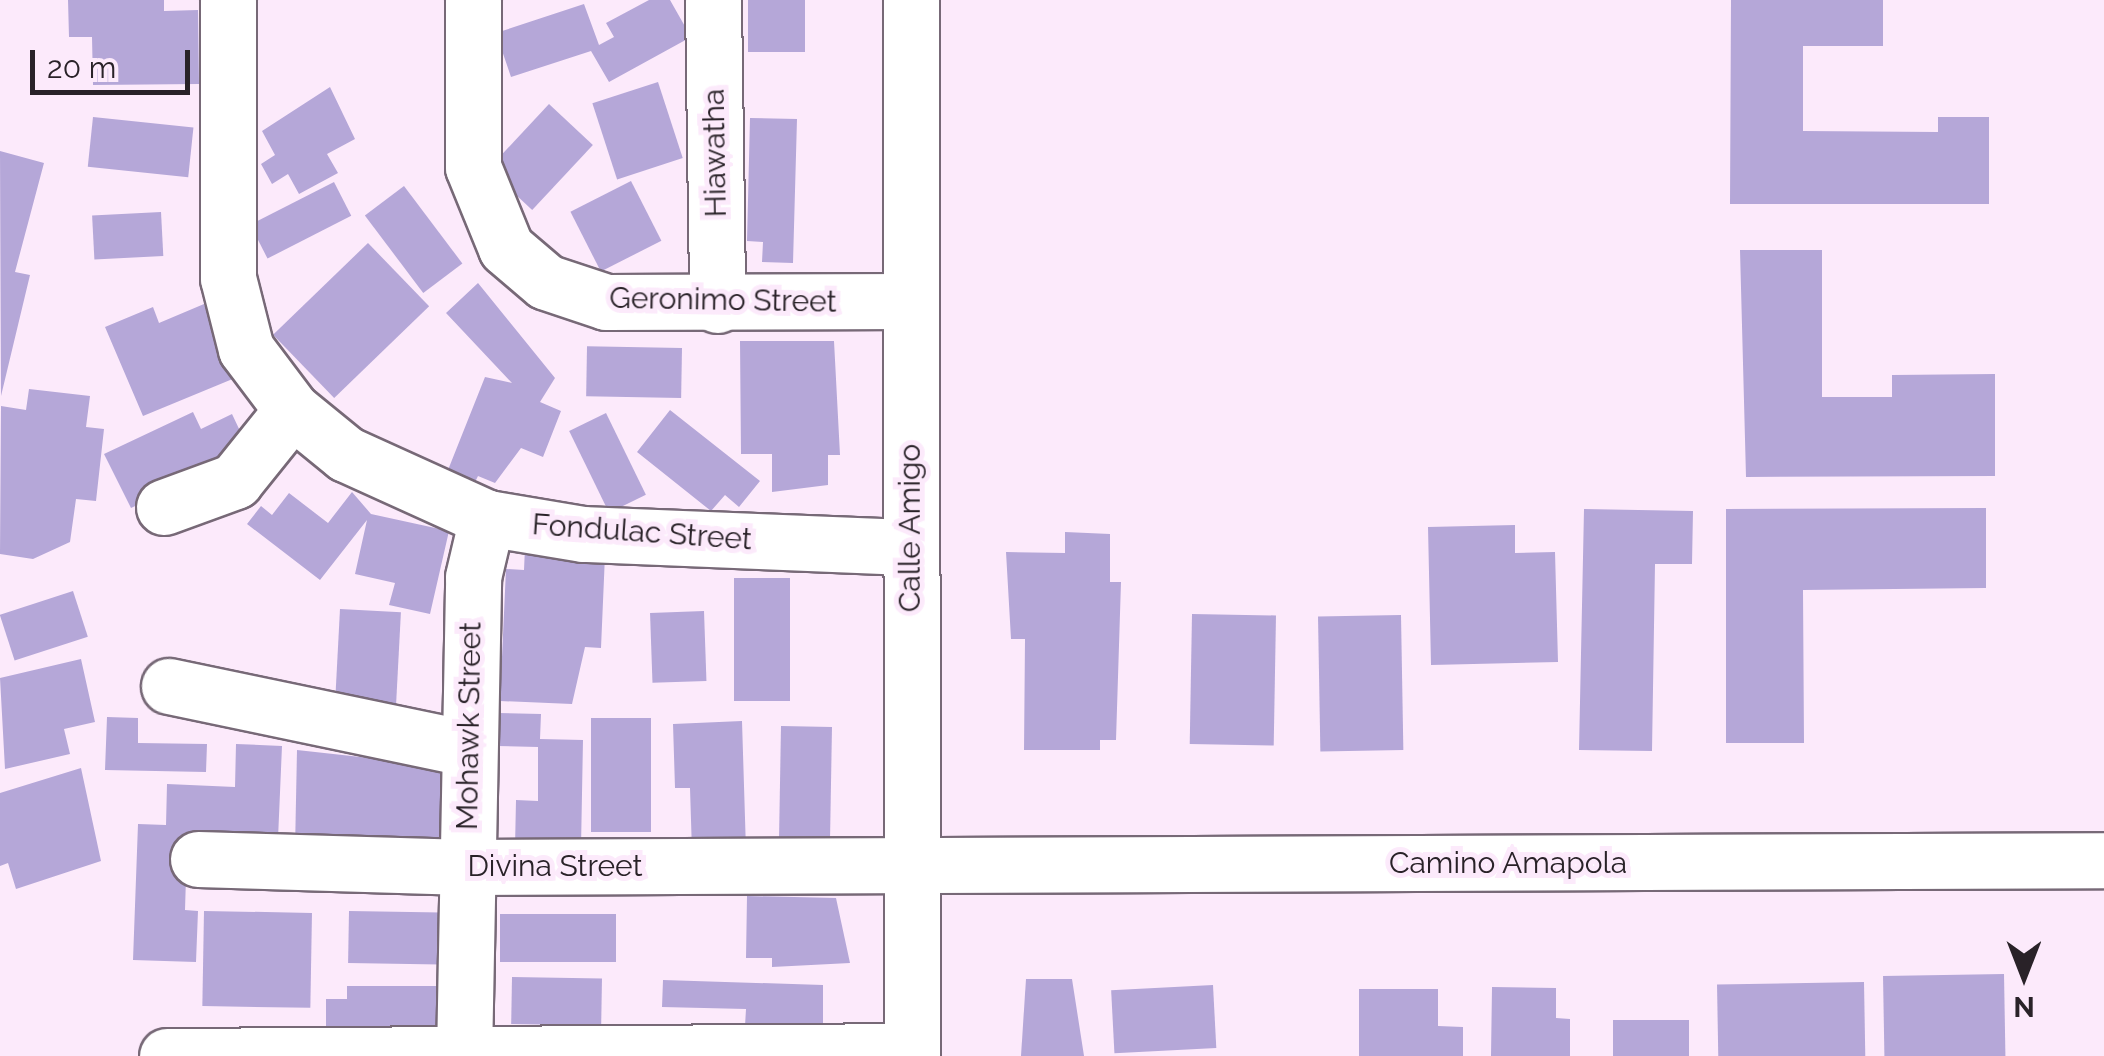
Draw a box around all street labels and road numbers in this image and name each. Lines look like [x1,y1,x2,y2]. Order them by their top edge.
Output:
street label: Hiawatha [696,88,734,218]
street label: Geronimo Street [609,280,837,320]
street label: Calle Amigo [892,443,928,613]
street label: Fondulac Street [531,506,753,558]
street label: Mohawk Street [449,622,489,830]
street label: Camino Amapola [1388,845,1628,881]
street label: Divina Street [467,848,643,884]

